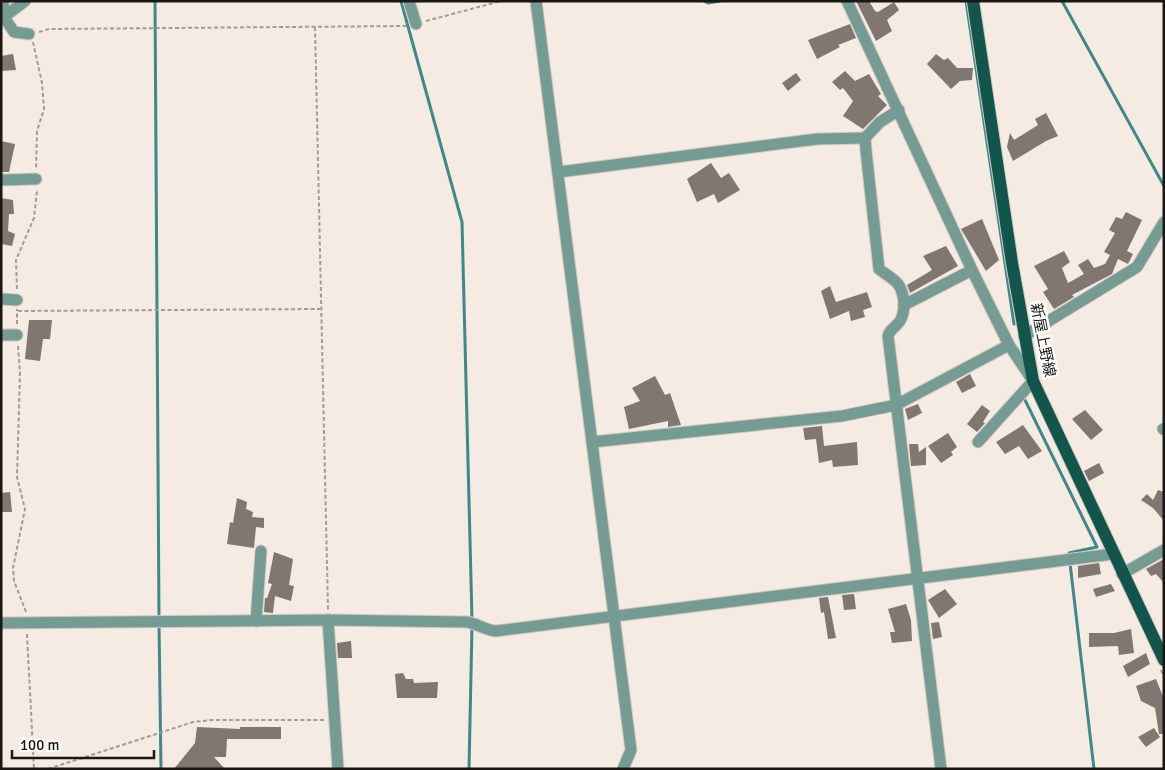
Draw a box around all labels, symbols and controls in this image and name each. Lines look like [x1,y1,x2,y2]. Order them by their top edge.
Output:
street label: 新屋上野線 [1027,301,1059,379]
scale bar [12,728,155,760]
text: 100 m [20,736,60,754]

